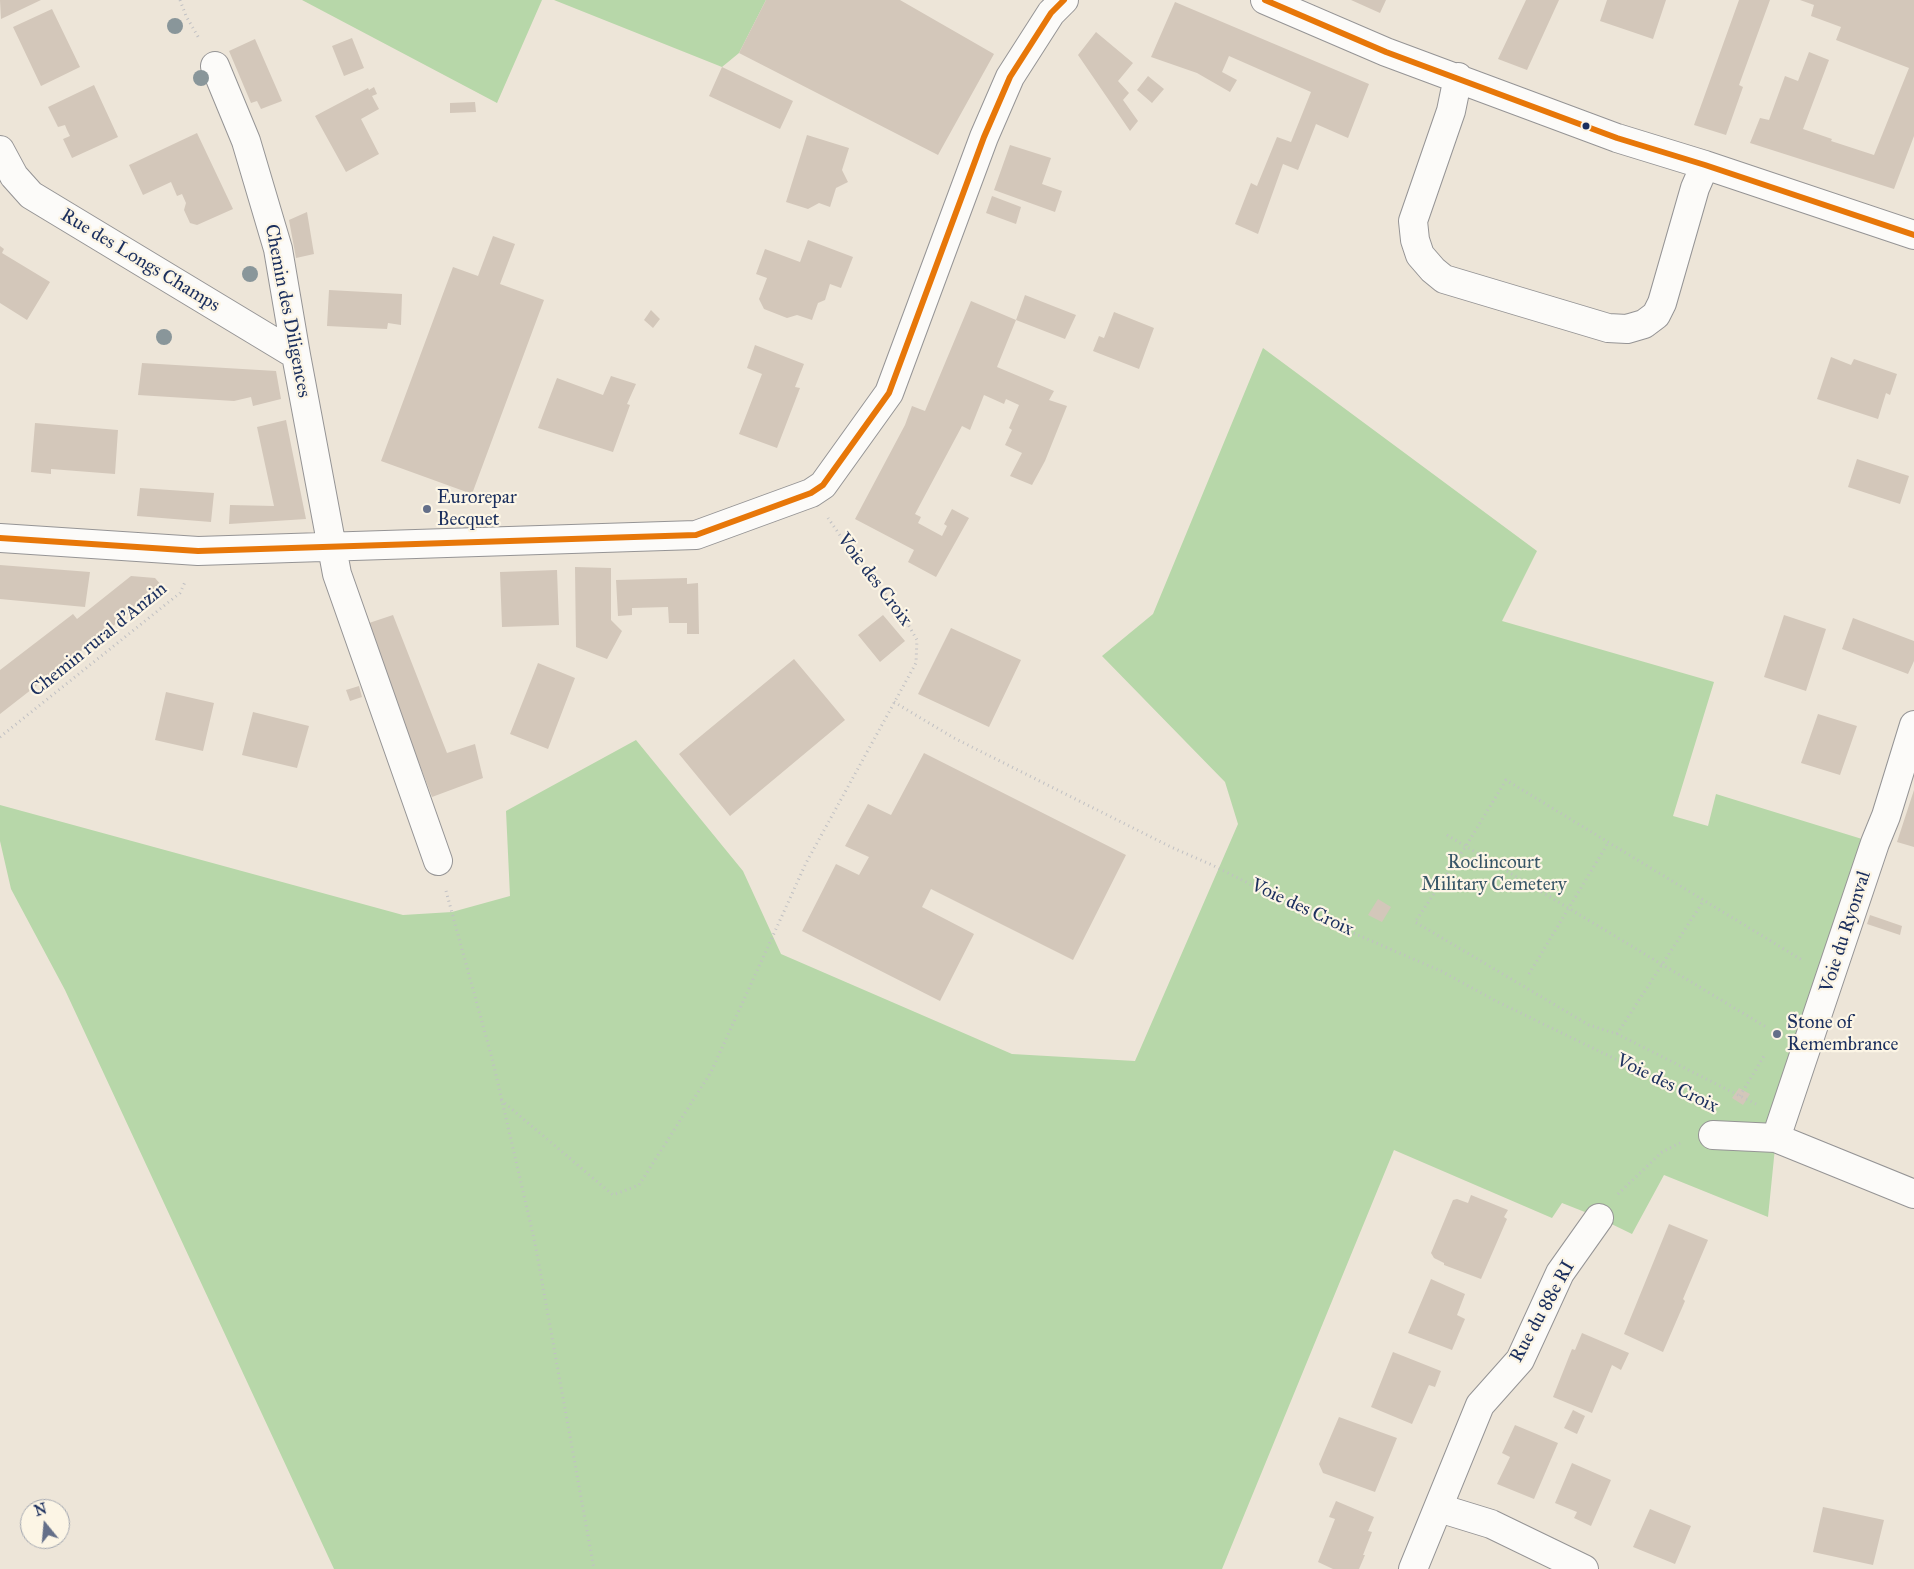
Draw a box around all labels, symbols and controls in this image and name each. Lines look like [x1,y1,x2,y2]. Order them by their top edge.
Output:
unlabelled marker [1581,121,1591,131]
street label: Rue des Longs Champs [56,204,224,318]
street label: Chemin des Diligences [259,222,315,400]
place label: Eurorepar Becquet [437,487,517,531]
marker: Eurorepar Becquet [421,503,433,515]
street label: Voie des Croix [832,529,916,631]
street label: Chemin rural d'Anzin [26,578,172,702]
park label: Roclincourt Military Cemetery [1421,852,1567,896]
street label: Voie du Ryonval [1816,868,1876,996]
street label: Voie des Croix [1247,874,1357,942]
place label: Stone of Remembrance [1787,1012,1898,1056]
marker: Stone of Remembrance [1771,1028,1783,1040]
street label: Voie des Croix [1612,1050,1722,1118]
street label: Rue du 88e RI [1506,1257,1580,1367]
north arrow [20,1499,70,1549]
text: N [33,1500,49,1520]

